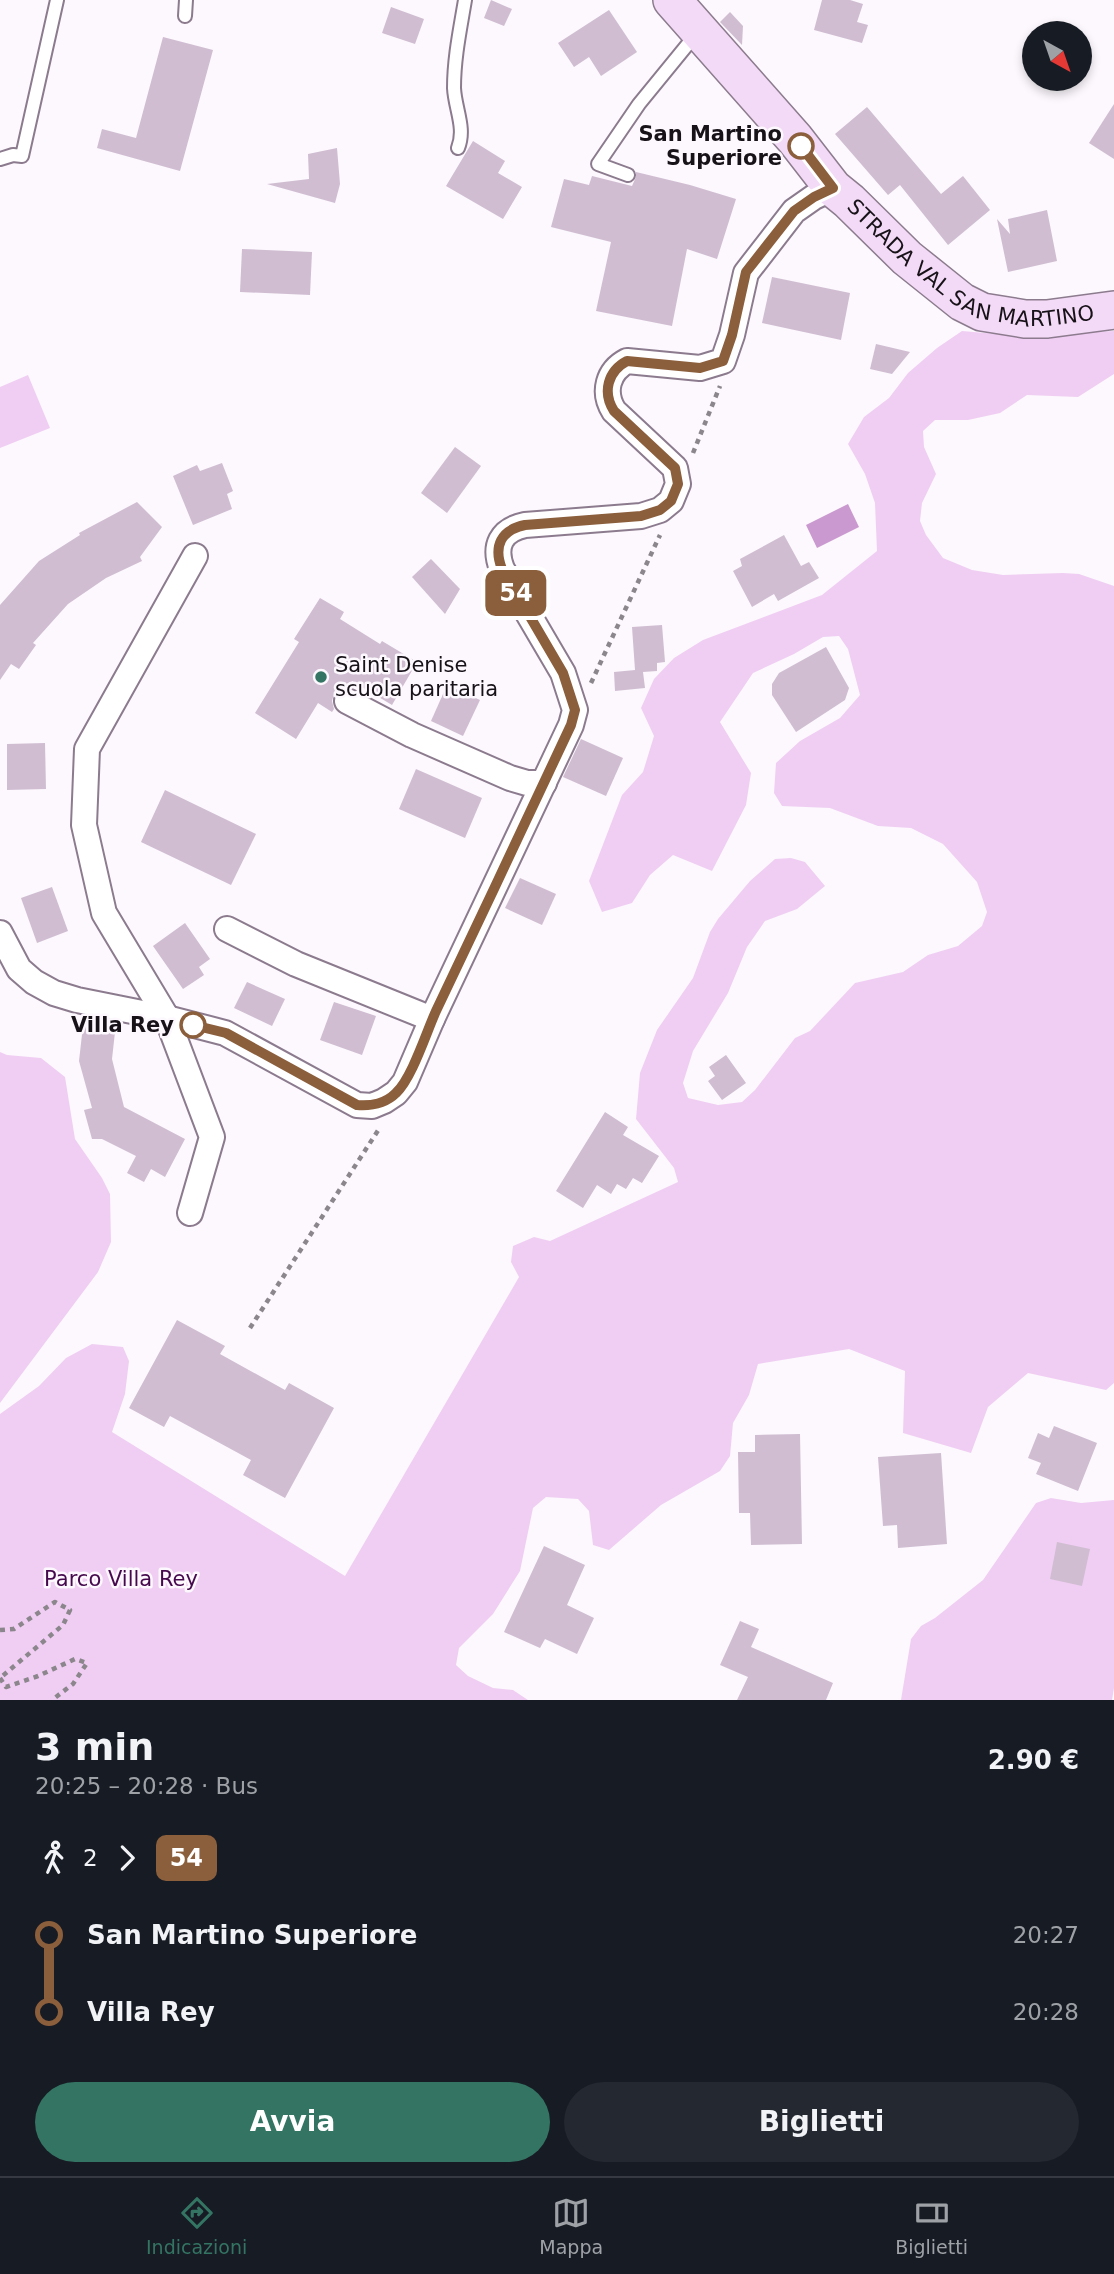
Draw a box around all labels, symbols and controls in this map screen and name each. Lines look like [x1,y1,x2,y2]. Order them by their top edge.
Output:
north arrow [1022,21,1092,91]
map controls [1022,21,1092,91]
place label: San Martino Superiore [638,122,782,170]
marker: San Martino Superiore [788,133,814,159]
street label: STRADA VAL SAN MARTINO [842,194,1095,332]
line badge: 54 [484,570,548,616]
text: 54 [499,579,533,607]
place label: Saint Denise scuola paritaria [335,653,498,701]
marker: Saint Denise scuola paritaria [313,669,329,685]
marker: Villa Rey [180,1012,206,1038]
place label: Villa Rey [71,1013,174,1037]
park label: Parco Villa Rey [44,1567,198,1591]
text: 3 min [35,1725,154,1769]
text: 2.90 € [988,1745,1079,1775]
text: 20:25 – 20:28 · Bus [35,1773,258,1799]
icon: walk [35,1839,73,1877]
icon: forward [108,1839,146,1877]
text: 54 [170,1844,203,1872]
text: 2 [83,1845,98,1871]
text: San Martino Superiore [87,1920,417,1950]
text: 20:27 [1013,1922,1079,1948]
text: Villa Rey [87,1997,215,2027]
text: 20:28 [1013,1999,1079,2025]
button: Avvia [35,2082,550,2162]
button: Biglietti [564,2082,1079,2162]
tab: Indicazioni [146,2194,247,2258]
tab: Mappa [539,2194,603,2258]
tab: Biglietti [895,2194,968,2258]

